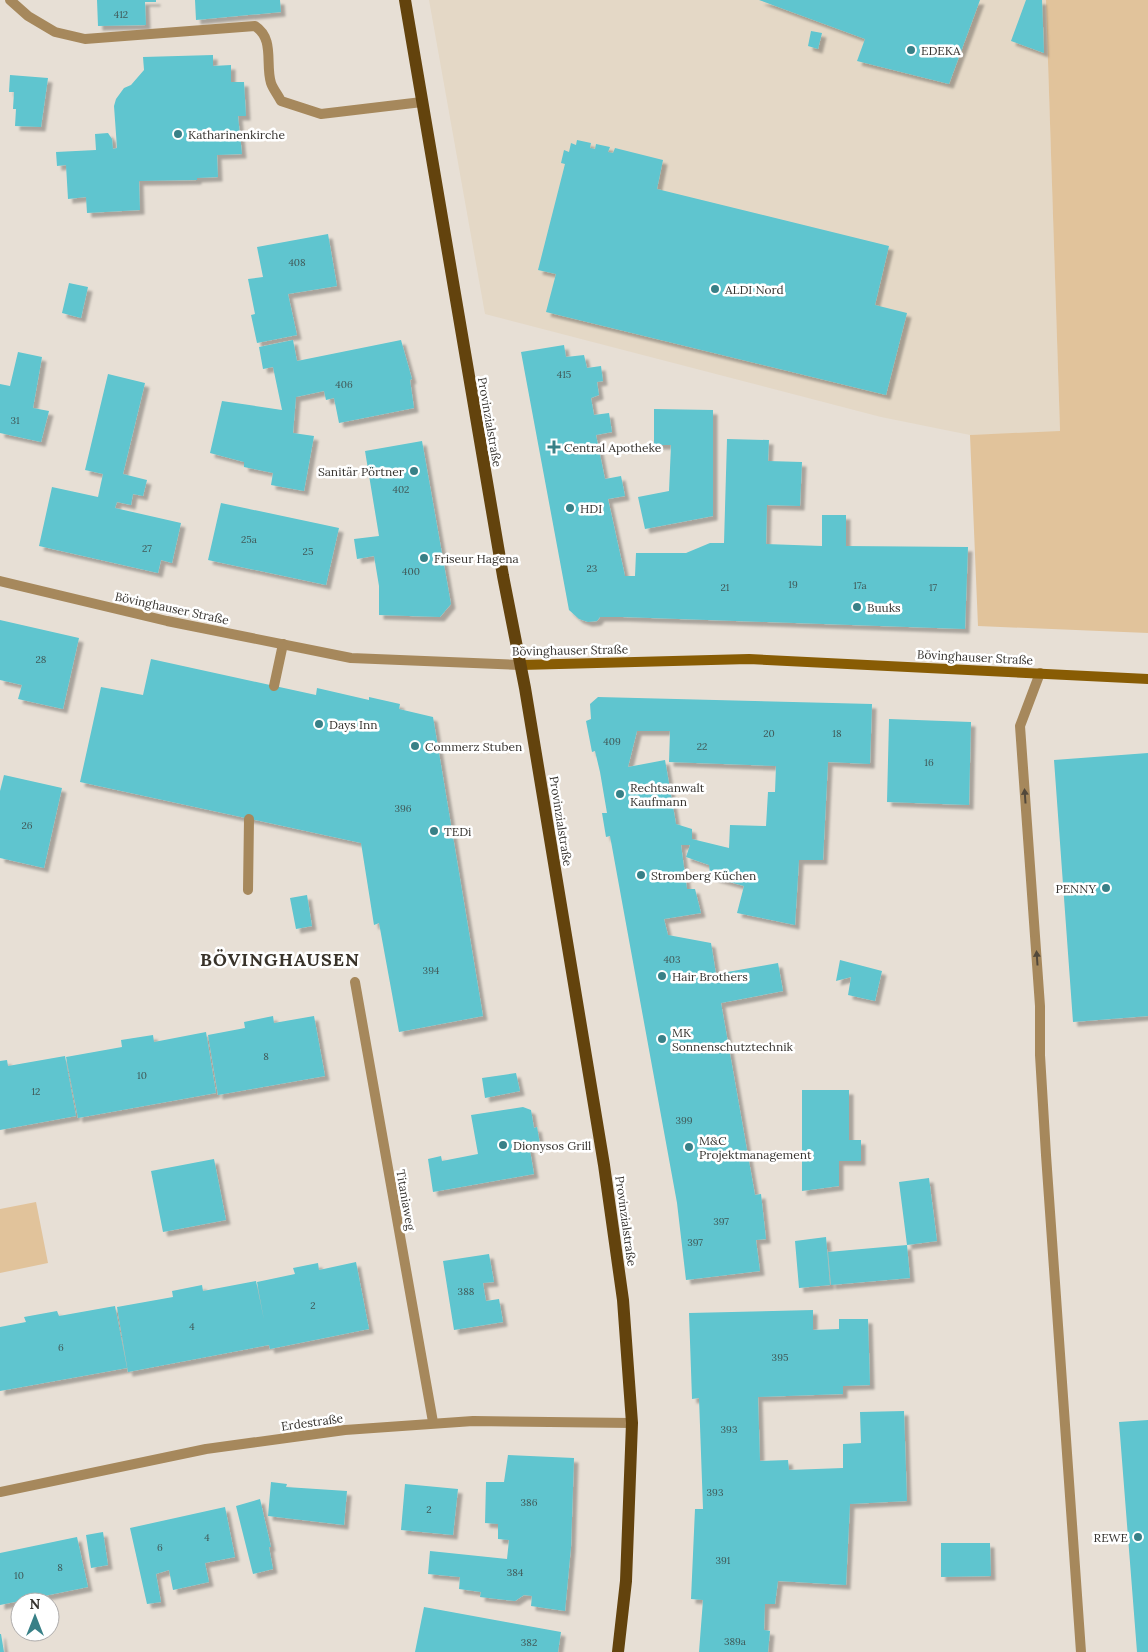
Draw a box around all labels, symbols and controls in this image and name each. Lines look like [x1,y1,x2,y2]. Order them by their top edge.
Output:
house number: 412 [114,8,128,21]
place label: EDEKA [921,43,961,58]
marker: EDEKA [905,44,917,56]
place label: Katharinenkirche [188,127,285,142]
marker: Katharinenkirche [172,128,184,140]
house number: 408 [288,256,306,269]
place label: ALDI Nord [724,282,784,297]
marker: ALDI Nord [709,283,721,295]
house number: 415 [557,368,571,381]
street label: Provinzialstraße [475,376,505,469]
house number: 406 [335,378,353,391]
house number: 31 [10,414,20,427]
place label: Central Apotheke [564,440,662,455]
marker: Central Apotheke [548,441,560,453]
place label: Sanitär Pörtner [318,464,405,479]
marker: Sanitär Pörtner [408,465,420,477]
house number: 402 [393,483,409,496]
place label: HDI [580,501,602,516]
marker: HDI [564,502,576,514]
house number: 25a [241,533,257,546]
house number: 27 [142,542,152,555]
house number: 25 [303,545,313,558]
place label: Friseur Hagena [434,551,519,566]
marker: Friseur Hagena [418,552,430,564]
house number: 23 [587,562,598,575]
house number: 400 [402,565,420,578]
house number: 19 [788,578,798,591]
house number: 17a [853,579,867,592]
house number: 21 [720,581,730,594]
house number: 17 [929,581,938,594]
street label: Bövinghauser Straße [114,589,231,628]
place label: Buuks [867,600,901,615]
marker: Buuks [851,601,863,613]
street label: Bövinghauser Straße [512,641,629,659]
street label: Bövinghauser Straße [917,646,1034,668]
house number: 28 [36,653,47,666]
place label: Days Inn [329,717,378,732]
marker: Days Inn [313,718,325,730]
house number: 20 [763,727,775,740]
house number: 18 [832,727,842,740]
house number: 409 [603,735,621,748]
place label: Commerz Stuben [425,739,522,754]
marker: Commerz Stuben [409,740,421,752]
house number: 22 [697,740,707,753]
house number: 16 [924,756,934,769]
street label: Provinzialstraße [546,775,576,868]
place label: Rechtsanwalt Kaufmann [630,780,705,809]
one-way arrow [1020,787,1028,803]
marker: Rechtsanwalt Kaufmann [614,788,626,800]
house number: 396 [394,802,412,815]
house number: 26 [21,819,33,832]
place label: TEDi [444,824,471,839]
marker: TEDi [428,825,440,837]
place label: Stromberg Küchen [651,868,756,883]
marker: Stromberg Küchen [635,869,647,881]
place label: PENNY [1055,881,1096,896]
marker: PENNY [1100,882,1112,894]
district label: BÖVINGHAUSEN [200,948,360,971]
one-way arrow [1032,950,1040,966]
house number: 403 [663,953,681,966]
house number: 394 [423,964,440,977]
place label: Hair Brothers [672,969,748,984]
marker: Hair Brothers [656,970,668,982]
place label: MK Sonnenschutztechnik [672,1025,794,1054]
marker: MK Sonnenschutztechnik [656,1033,668,1045]
house number: 8 [263,1050,269,1063]
house number: 10 [137,1069,147,1082]
house number: 12 [31,1085,41,1098]
house number: 399 [675,1114,693,1127]
place label: M&C Projektmanagement [699,1133,812,1162]
place label: Dionysos Grill [513,1138,591,1153]
marker: Dionysos Grill [497,1139,509,1151]
marker: M&C Projektmanagement [683,1141,695,1153]
street label: Titaniaweg [393,1168,419,1232]
street label: Provinzialstraße [612,1175,640,1268]
house number: 397 [713,1215,729,1228]
house number: 397 [687,1236,703,1249]
house number: 388 [458,1285,475,1298]
house number: 2 [310,1299,316,1312]
house number: 4 [189,1320,195,1333]
house number: 6 [58,1341,64,1354]
house number: 395 [772,1351,788,1364]
street label: Erdestraße [280,1410,344,1434]
house number: 393 [721,1423,738,1436]
house number: 393 [707,1486,724,1499]
house number: 386 [521,1496,538,1509]
house number: 2 [426,1503,432,1516]
place label: REWE [1094,1530,1128,1545]
house number: 4 [204,1531,210,1544]
marker: REWE [1132,1531,1144,1543]
house number: 6 [157,1541,163,1554]
house number: 391 [716,1554,731,1567]
house number: 8 [57,1561,63,1574]
house number: 384 [507,1566,524,1579]
house number: 10 [14,1569,24,1582]
north arrow [10,1592,60,1642]
text: N [30,1595,41,1613]
house number: 389a [724,1635,746,1648]
house number: 382 [521,1636,537,1649]

